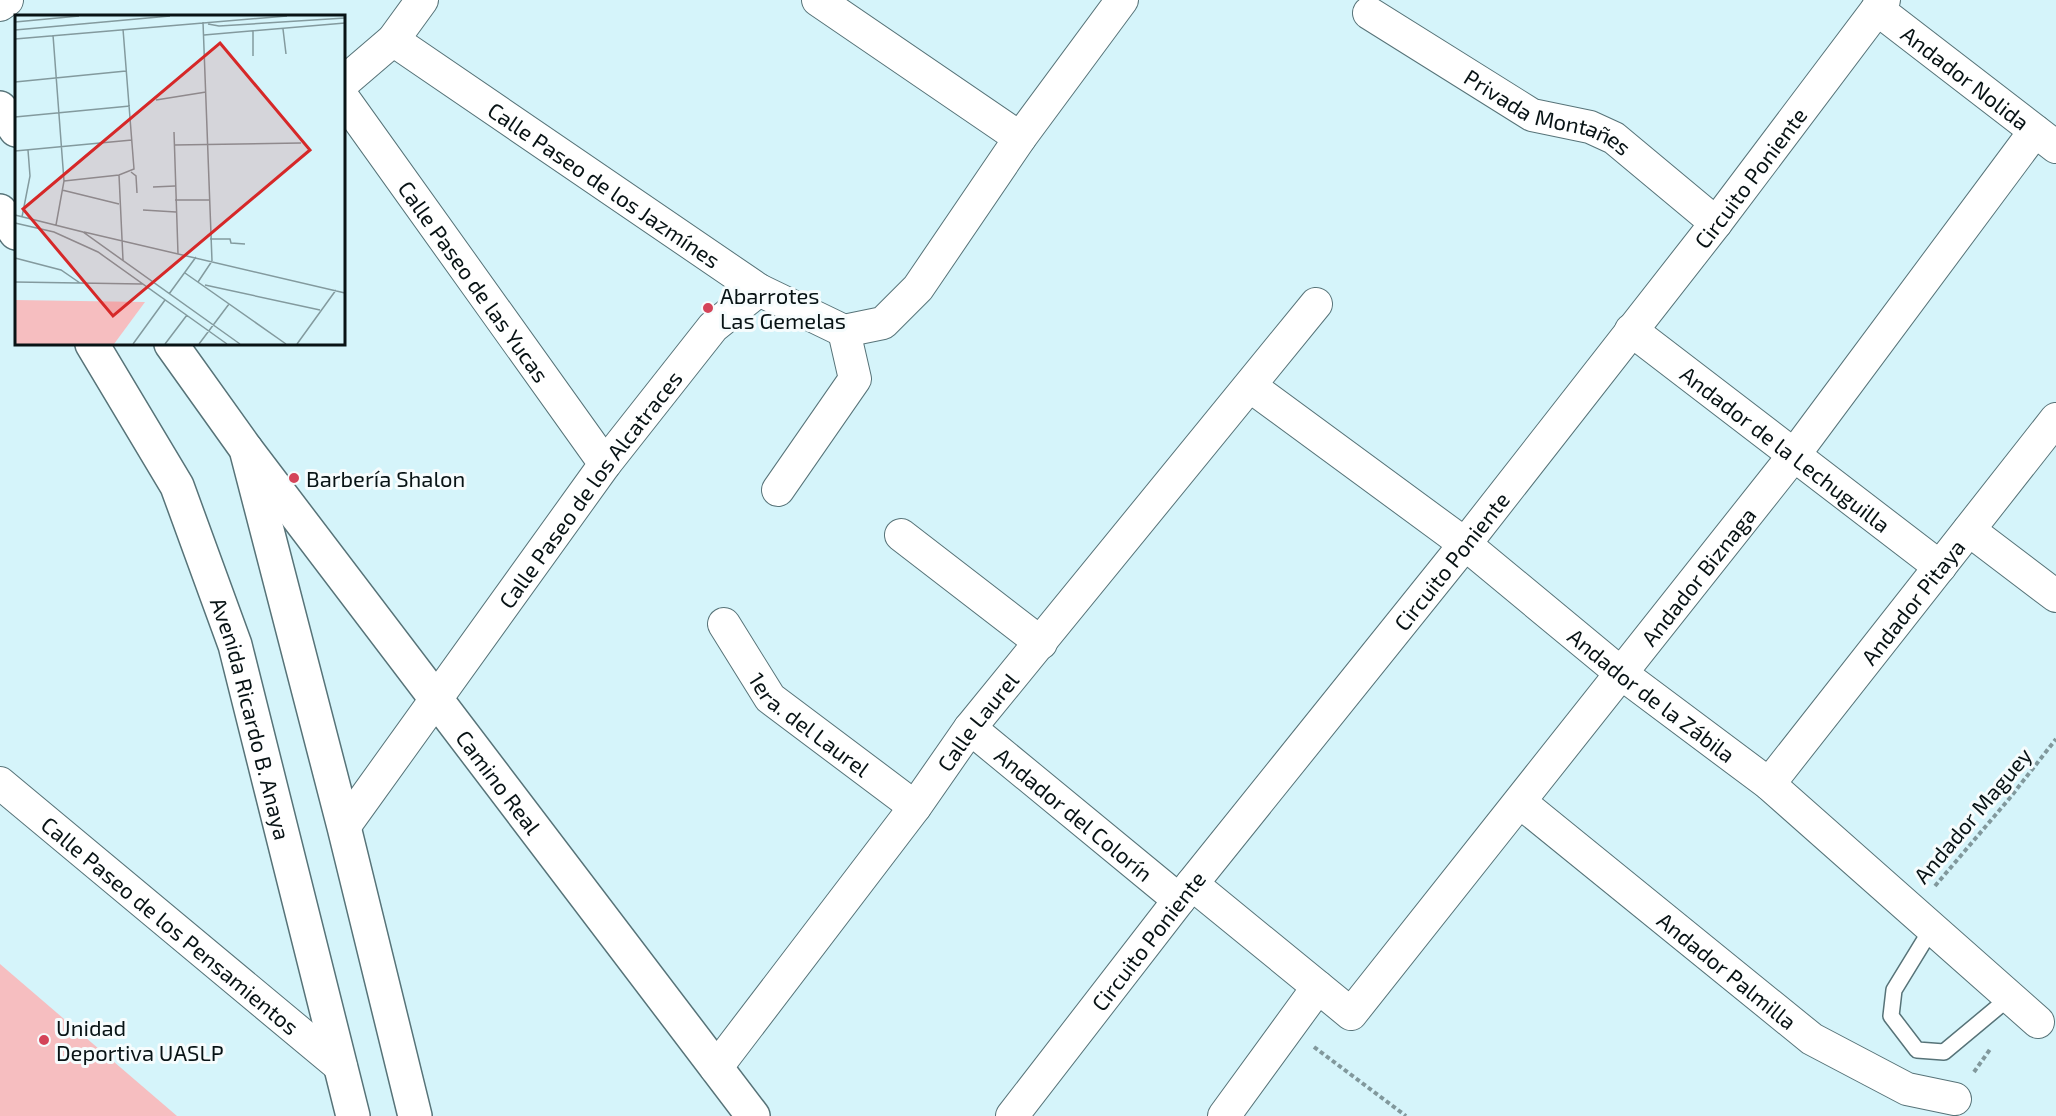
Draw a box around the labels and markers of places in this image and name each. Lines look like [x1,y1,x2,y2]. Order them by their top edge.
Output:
place label: Abarrotes Las Gemelas [720,282,846,333]
marker: Abarrotes Las Gemelas [701,301,715,315]
place label: Barbería Shalon [306,465,465,491]
marker: Barbería Shalon [287,471,301,485]
place label: Unidad Deportiva UASLP [56,1014,224,1065]
marker: Unidad Deportiva UASLP [37,1033,51,1047]

